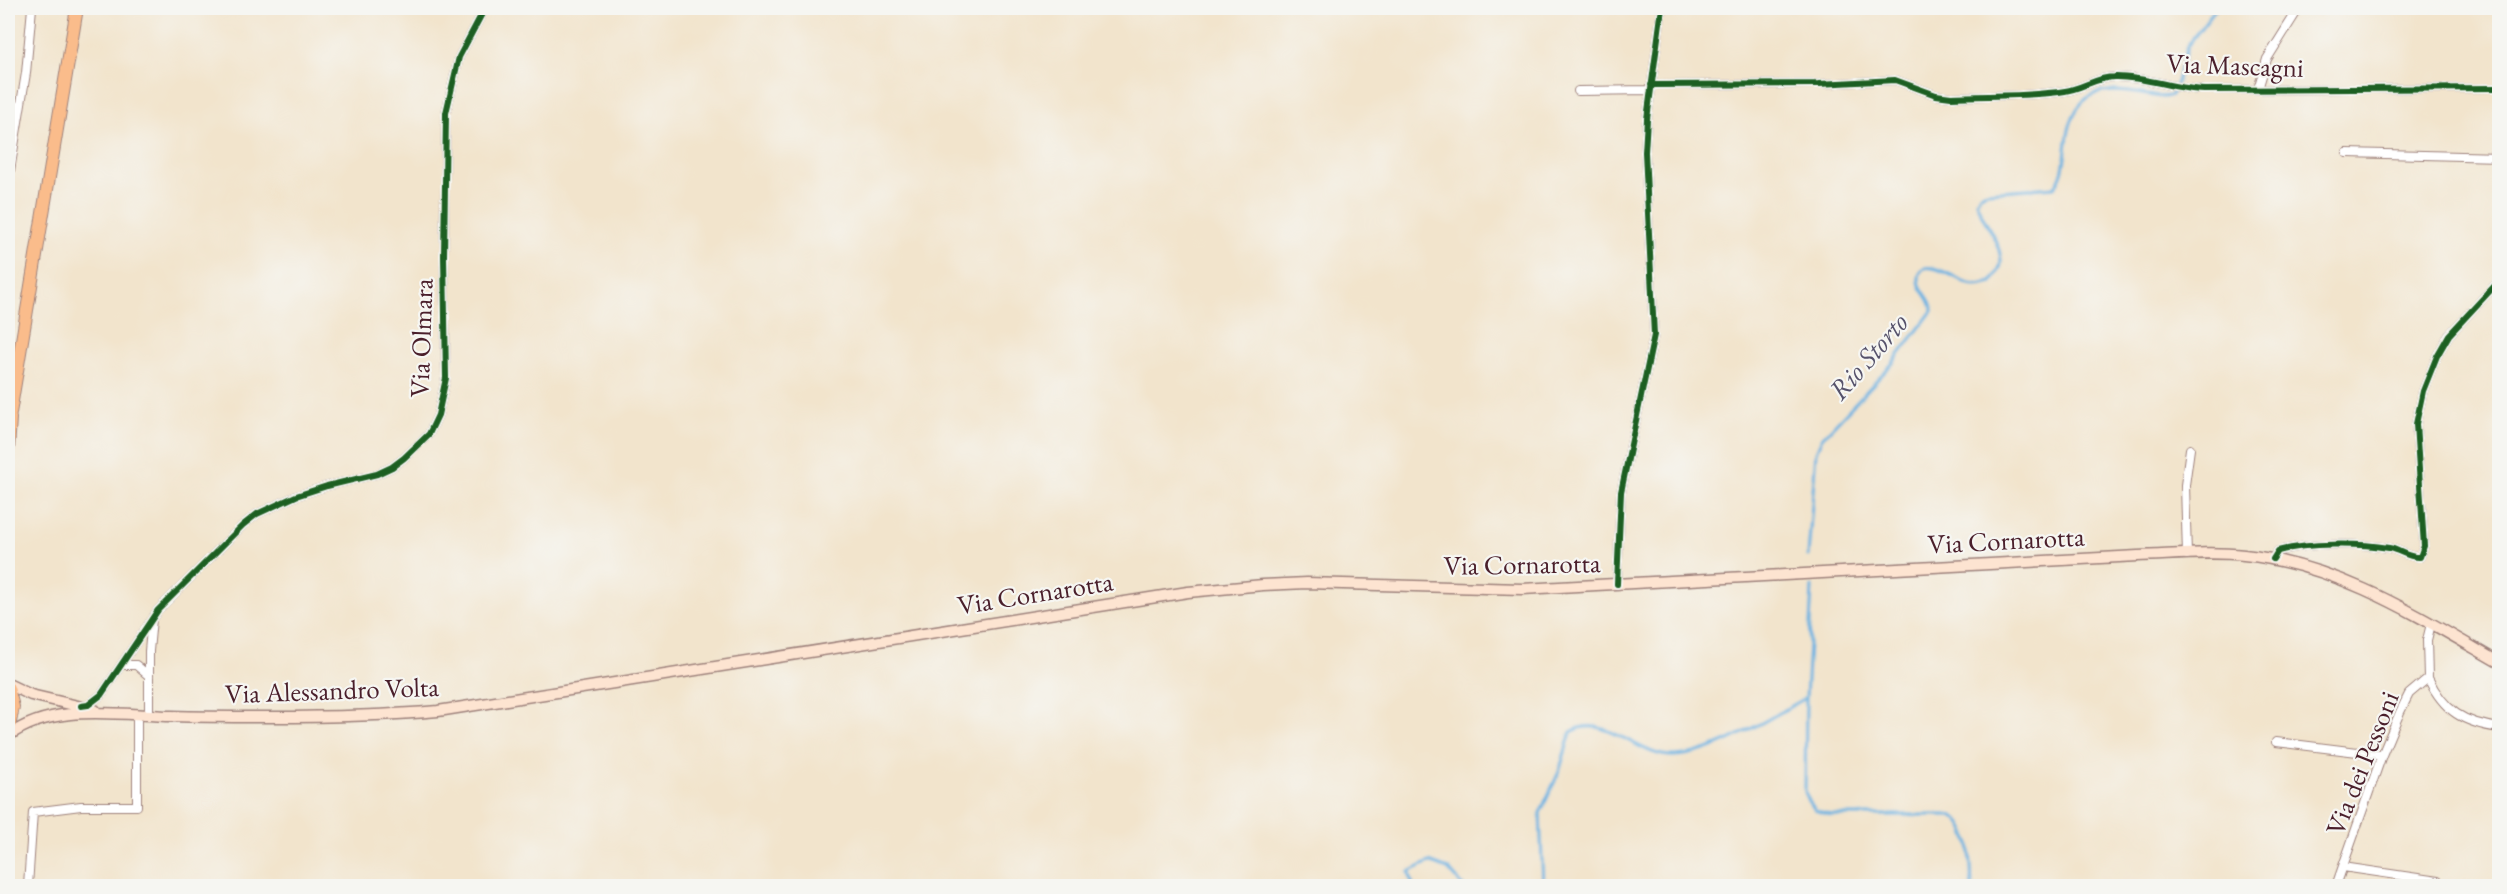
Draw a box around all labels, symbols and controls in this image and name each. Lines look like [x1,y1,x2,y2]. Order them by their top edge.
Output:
street label: Via Mascagni [2166,45,2305,85]
street label: Via Olmara [401,278,441,398]
water label: Rio Storto [1820,304,1916,407]
street label: Via Cornarotta [1927,518,2086,562]
street label: Via Cornarotta [1443,545,1601,583]
street label: Via Cornarotta [955,563,1116,623]
street label: Via Alessandro Volta [224,669,440,711]
street label: Via dei Pessoni [2317,685,2407,840]

